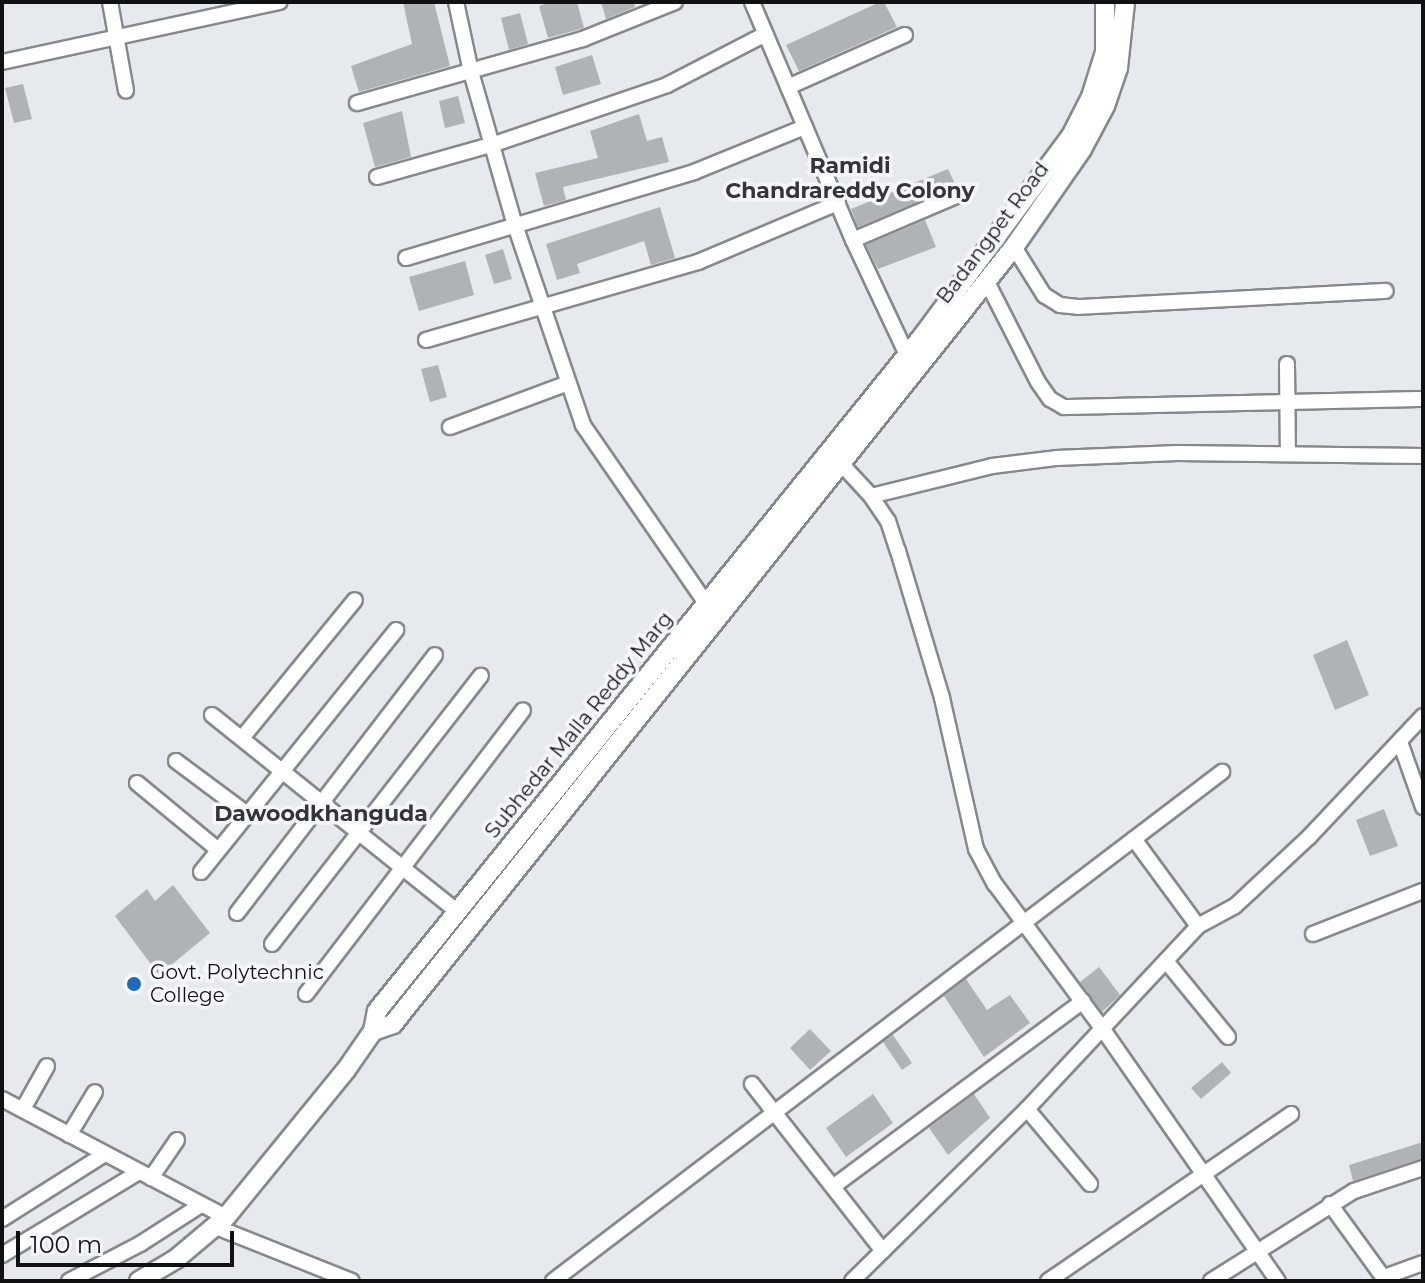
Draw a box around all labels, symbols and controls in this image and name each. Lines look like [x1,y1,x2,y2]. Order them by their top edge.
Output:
district label: Ramidi Chandrareddy Colony [725,152,975,204]
street label: Badangpet Road [932,158,1054,308]
street label: Subhedar Malla Reddy Marg [480,607,678,843]
district label: Dawoodkhanguda [214,801,428,827]
place label: Govt. Polytechnic College [150,960,324,1007]
marker: Govt. Polytechnic College [125,975,143,993]
scale bar [20,1215,238,1265]
text: 100 m [30,1230,102,1259]

